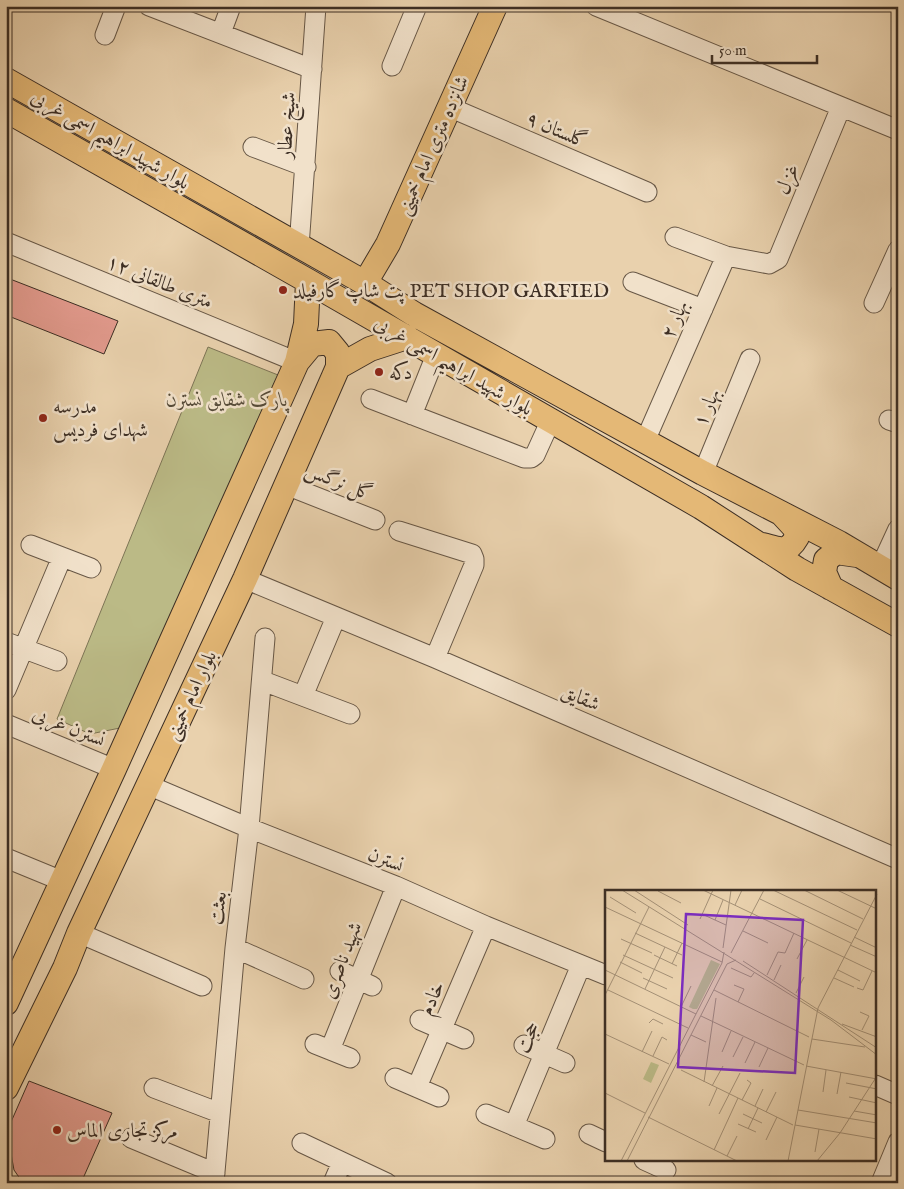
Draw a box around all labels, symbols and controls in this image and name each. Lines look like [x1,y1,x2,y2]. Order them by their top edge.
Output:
scale bar [712,32,816,64]
text: 50 m [719,41,747,60]
street label: شانزده متری امام خمینی [391,72,479,221]
street label: بلوار شهید ابراهیم اسمی غربی [23,85,194,201]
street label: شیخ عطار [273,91,306,161]
street label: گلستان ۹ [522,105,591,154]
street label: غزل [771,160,806,199]
street label: ۱۲ متری طالقانی [103,250,216,315]
place label: پت شاپ گارفیلد PET SHOP GARFIED [293,278,609,304]
marker: پت شاپ گارفیلد PET SHOP GARFIED [277,284,289,296]
street label: بهار ۲ [656,297,695,343]
street label: بلوار شهید ابراهیم اسمی غربی [366,311,537,427]
place label: دکه [389,360,412,386]
marker: دکه [373,366,385,378]
street label: بهار ۱ [688,385,727,431]
park label: پارک شقایق نسترن [166,388,290,414]
place label: مدرسه شهدای فردیس [53,395,148,443]
marker: مدرسه شهدای فردیس [37,412,49,424]
street label: گل نرگس [301,457,376,507]
street label: بلوار امام خمینی [160,647,227,746]
street label: شقایق [557,679,603,718]
street label: نسترن غربی [28,701,109,754]
street label: نسترن [364,842,407,879]
street label: بعثت [204,890,233,926]
inset map [605,890,876,1162]
street label: شهید ناصری [316,919,368,1002]
street label: خادم [414,978,454,1021]
street label: حجت [511,1018,546,1057]
place label: مرکز تجاری الماس [67,1119,178,1144]
marker: مرکز تجاری الماس [51,1124,63,1136]

